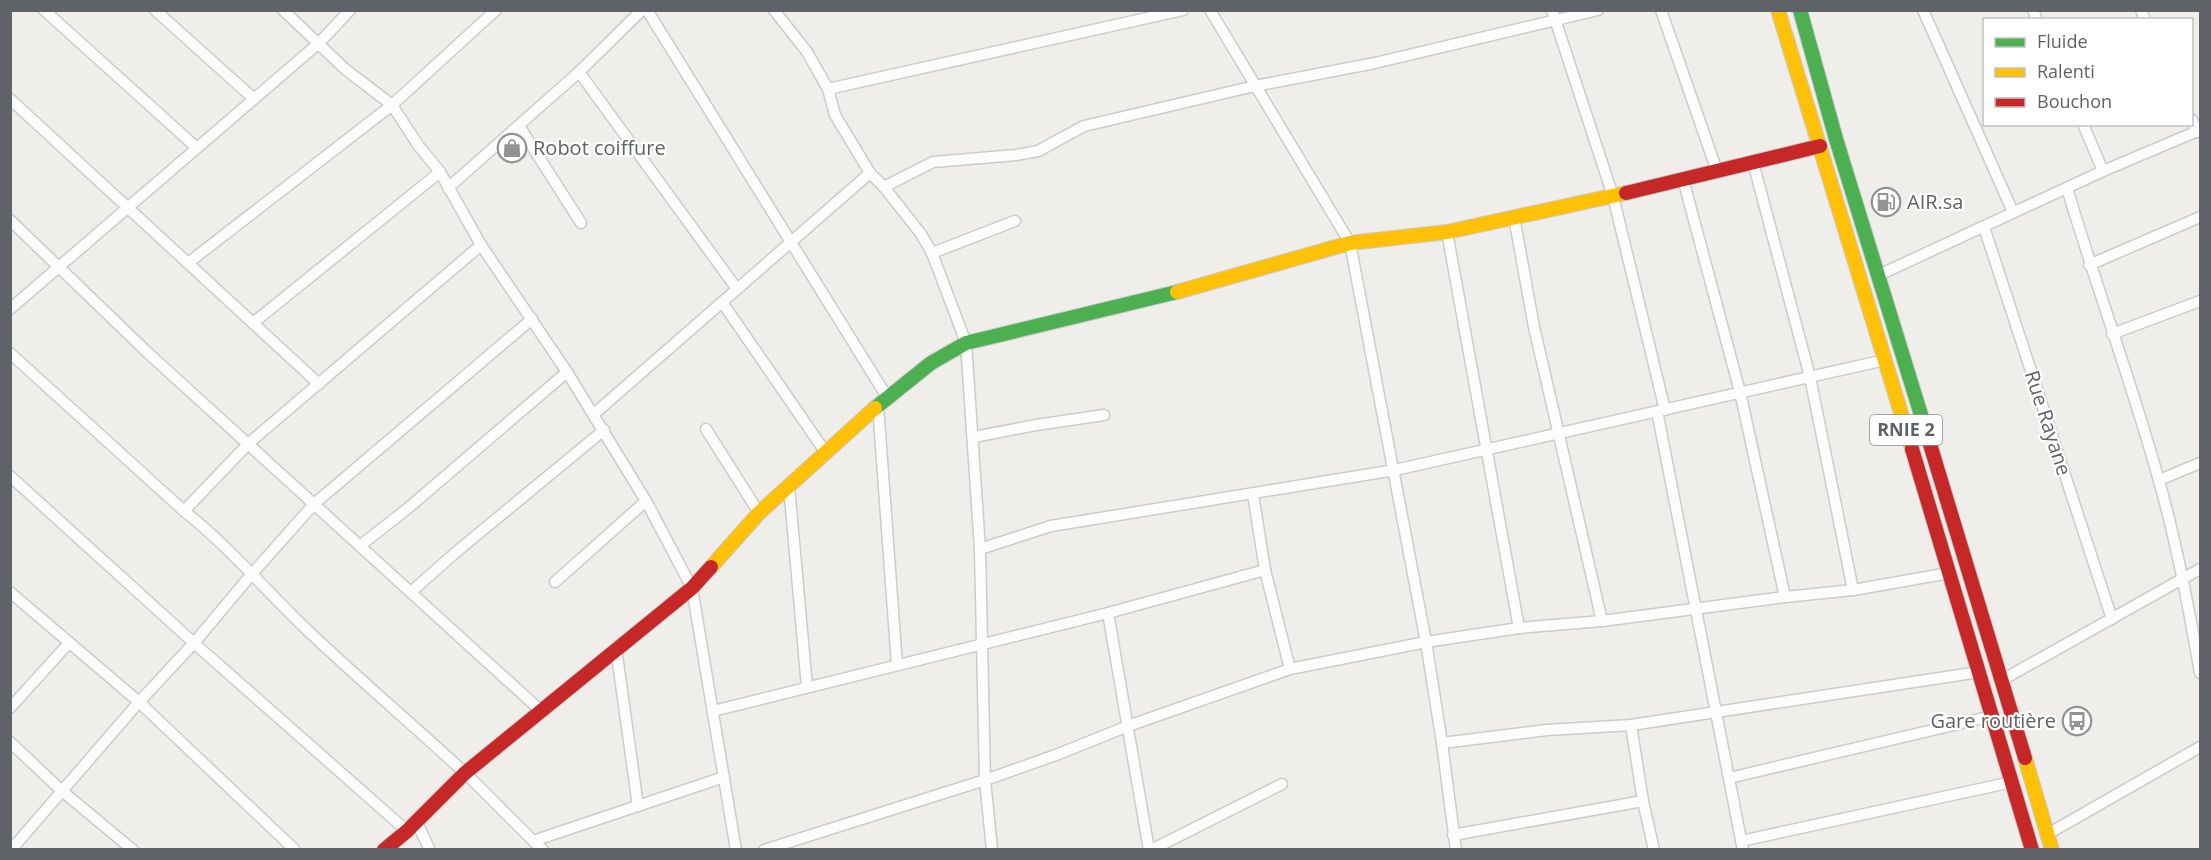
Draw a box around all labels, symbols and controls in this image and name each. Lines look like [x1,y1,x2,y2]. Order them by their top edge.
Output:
legend [1983,18,2193,126]
text: Fluide [2037,29,2088,53]
text: Ralenti [2037,59,2095,83]
text: Bouchon [2037,89,2112,113]
shop icon: Robot coiffure [496,132,528,164]
place label: Robot coiffure [533,134,666,161]
fuel station icon: AIR.sa [1870,186,1902,218]
place label: AIR.sa [1907,188,1963,215]
street label: Rue Rayane [2019,367,2078,479]
road number: RNIE 2 [1870,415,1942,445]
bus stop icon: Gare routière [2061,705,2093,737]
place label: Gare routière [1930,707,2056,734]

